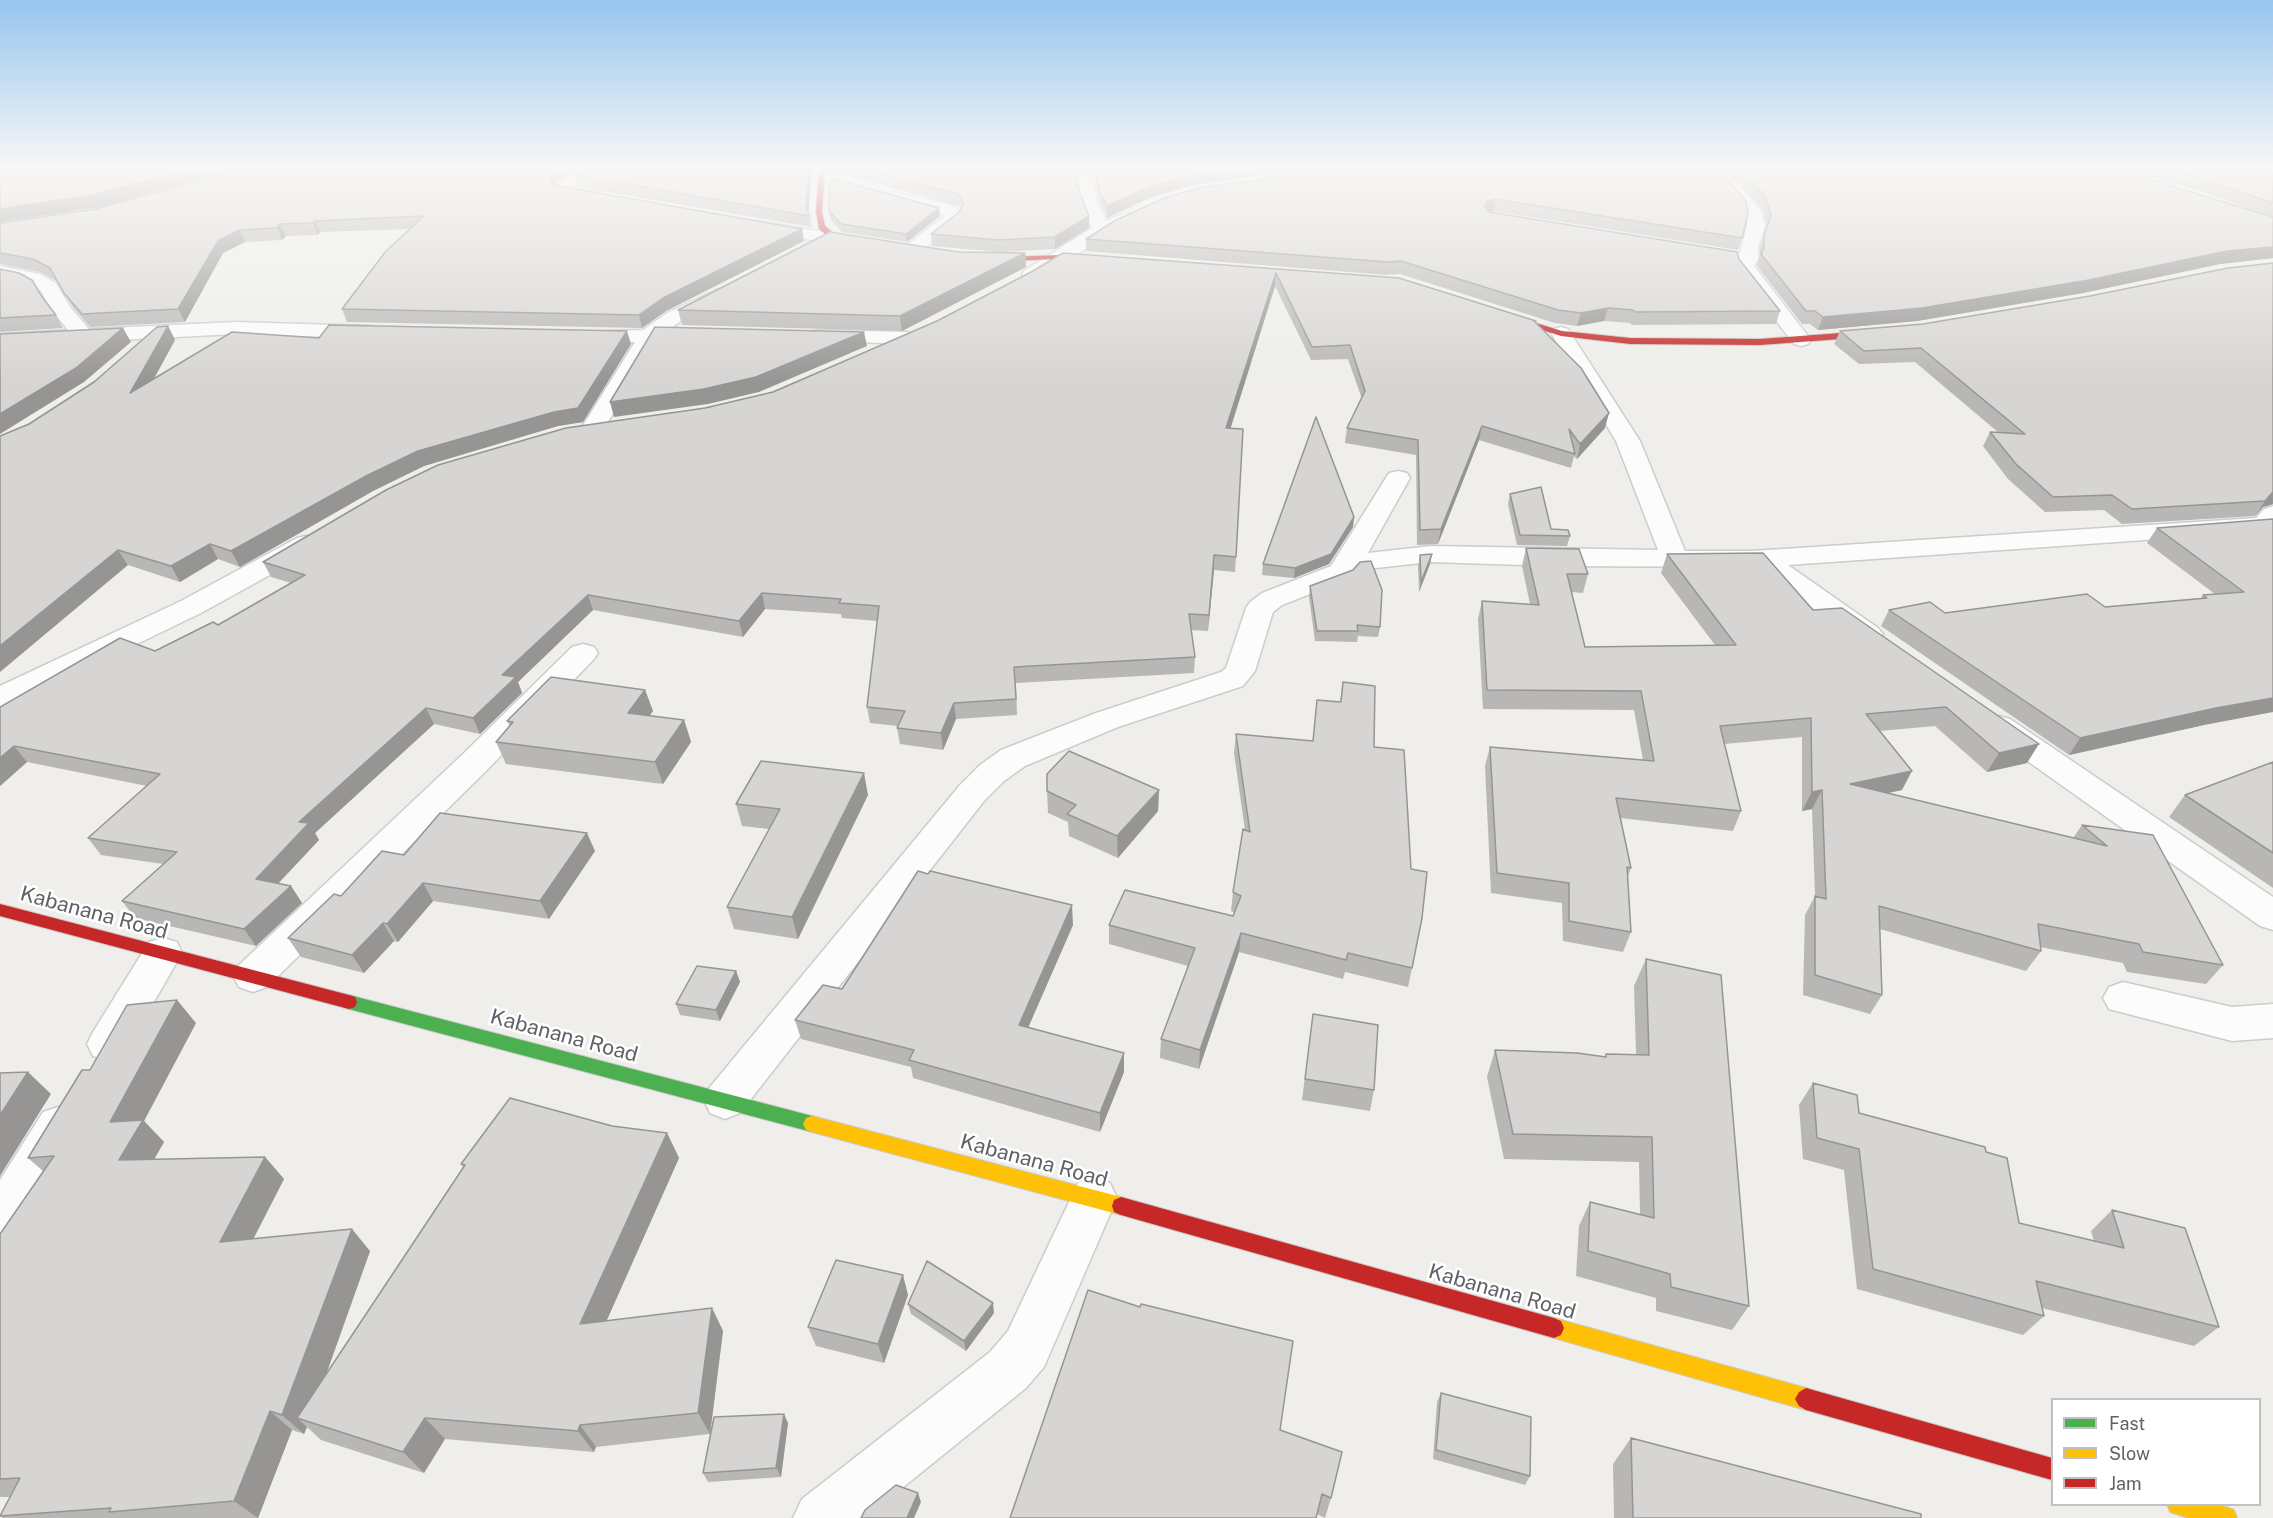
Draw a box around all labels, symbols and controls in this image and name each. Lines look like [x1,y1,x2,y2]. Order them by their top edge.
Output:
street label: Kabanana Road [17,881,171,945]
street label: Kabanana Road [487,1004,641,1068]
street label: Kabanana Road [957,1129,1111,1193]
street label: Kabanana Road [1425,1259,1579,1325]
legend [2051,1398,2261,1506]
text: Fast [2109,1413,2145,1434]
text: Slow [2109,1443,2150,1464]
text: Jam [2109,1473,2142,1494]

